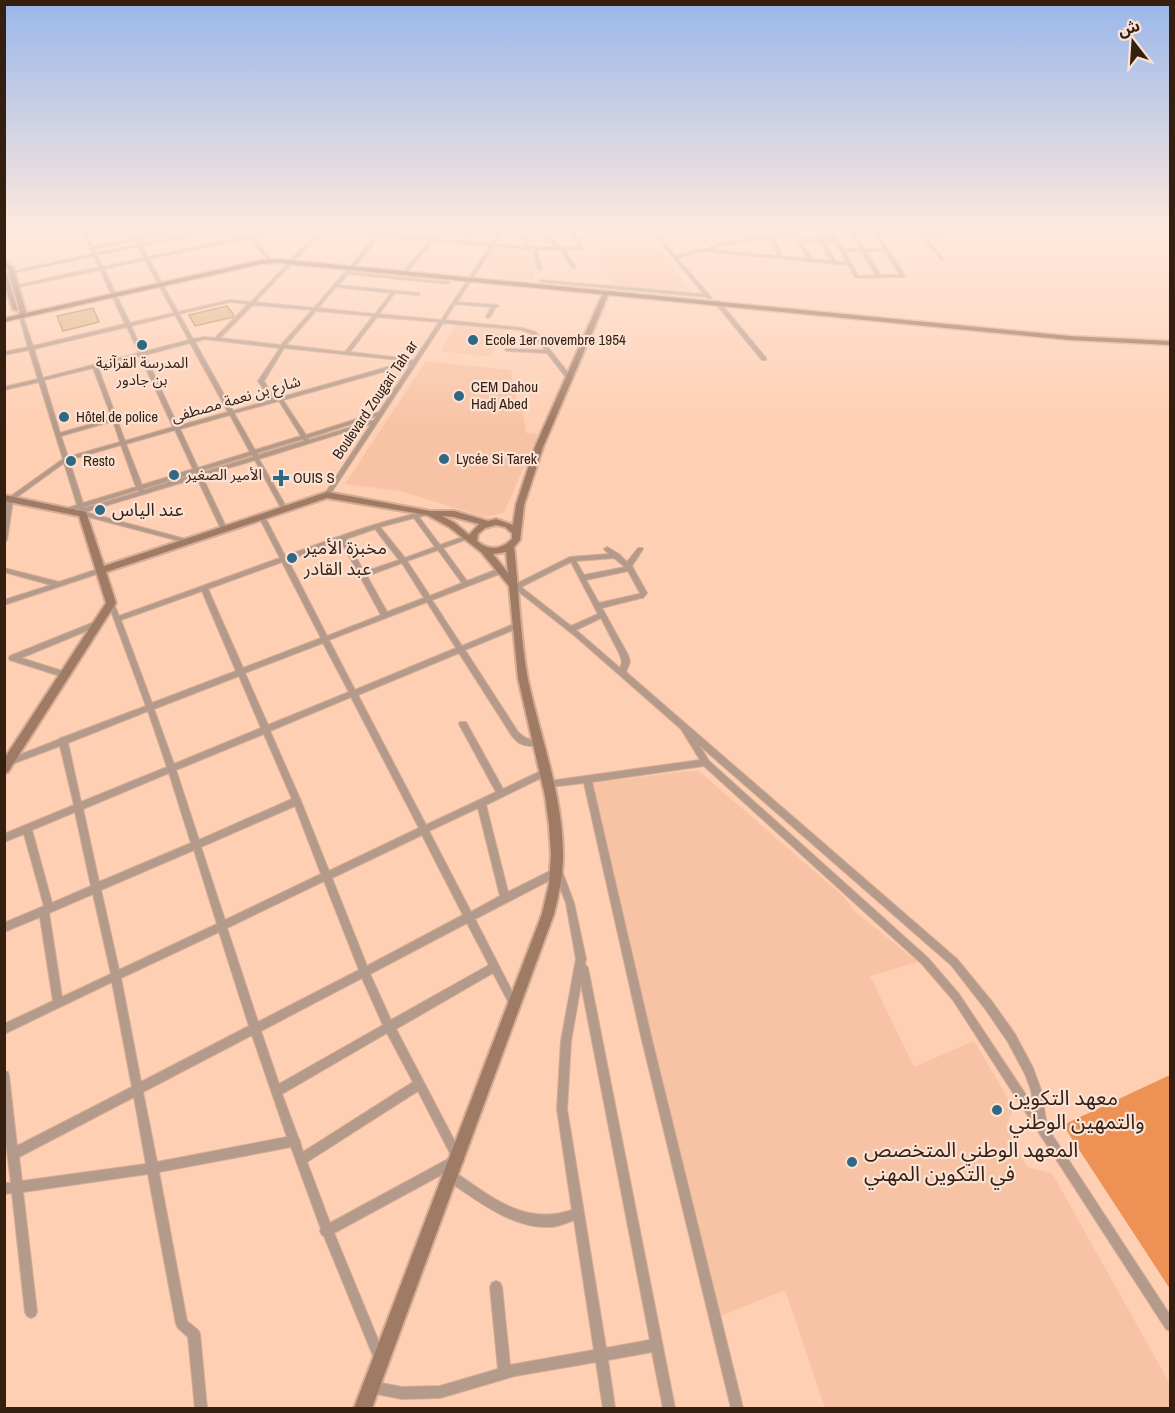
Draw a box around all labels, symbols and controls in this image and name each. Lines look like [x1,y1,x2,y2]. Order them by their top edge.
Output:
north arrow [1103,12,1163,72]
text: ش [1115,14,1142,41]
place label: Ecole 1er novembre 1954 [485,329,626,350]
marker: Ecole 1er novembre 1954 [466,333,480,347]
street label: Boulevard Zougari Tah ar [327,336,422,463]
marker: المدرسة القرآنية بن جادور [135,338,149,352]
place label: المدرسة القرآنية بن جادور [96,352,188,390]
street label: شارع بن نعمة مصطفى [169,370,304,429]
place label: CEM Dahou Hadj Abed [471,376,538,414]
marker: CEM Dahou Hadj Abed [452,389,466,403]
place label: Hôtel de police [76,406,158,427]
marker: Hôtel de police [57,410,71,424]
place label: Lycée Si Tarek [456,448,538,469]
place label: Resto [83,450,115,471]
marker: Lycée Si Tarek [437,452,451,466]
marker: Resto [64,454,78,468]
place label: الأمير الصغير [185,464,262,485]
place label: OUIS S [293,467,335,488]
marker: الأمير الصغير [167,468,181,482]
marker: OUIS S [274,471,288,485]
place label: عند الياس [112,497,184,522]
marker: عند الياس [93,503,107,517]
place label: مخبزة الأمير عبد القادر [303,535,387,581]
marker: مخبزة الأمير عبد القادر [285,551,299,565]
place label: معهد التكوين والتمهين الوطني [1009,1083,1145,1138]
marker: معهد التكوين والتمهين الوطني [990,1103,1004,1117]
place label: المعهد الوطني المتخصص في التكوين المهني [864,1135,1078,1190]
marker: المعهد الوطني المتخصص في التكوين المهني [845,1155,859,1169]

